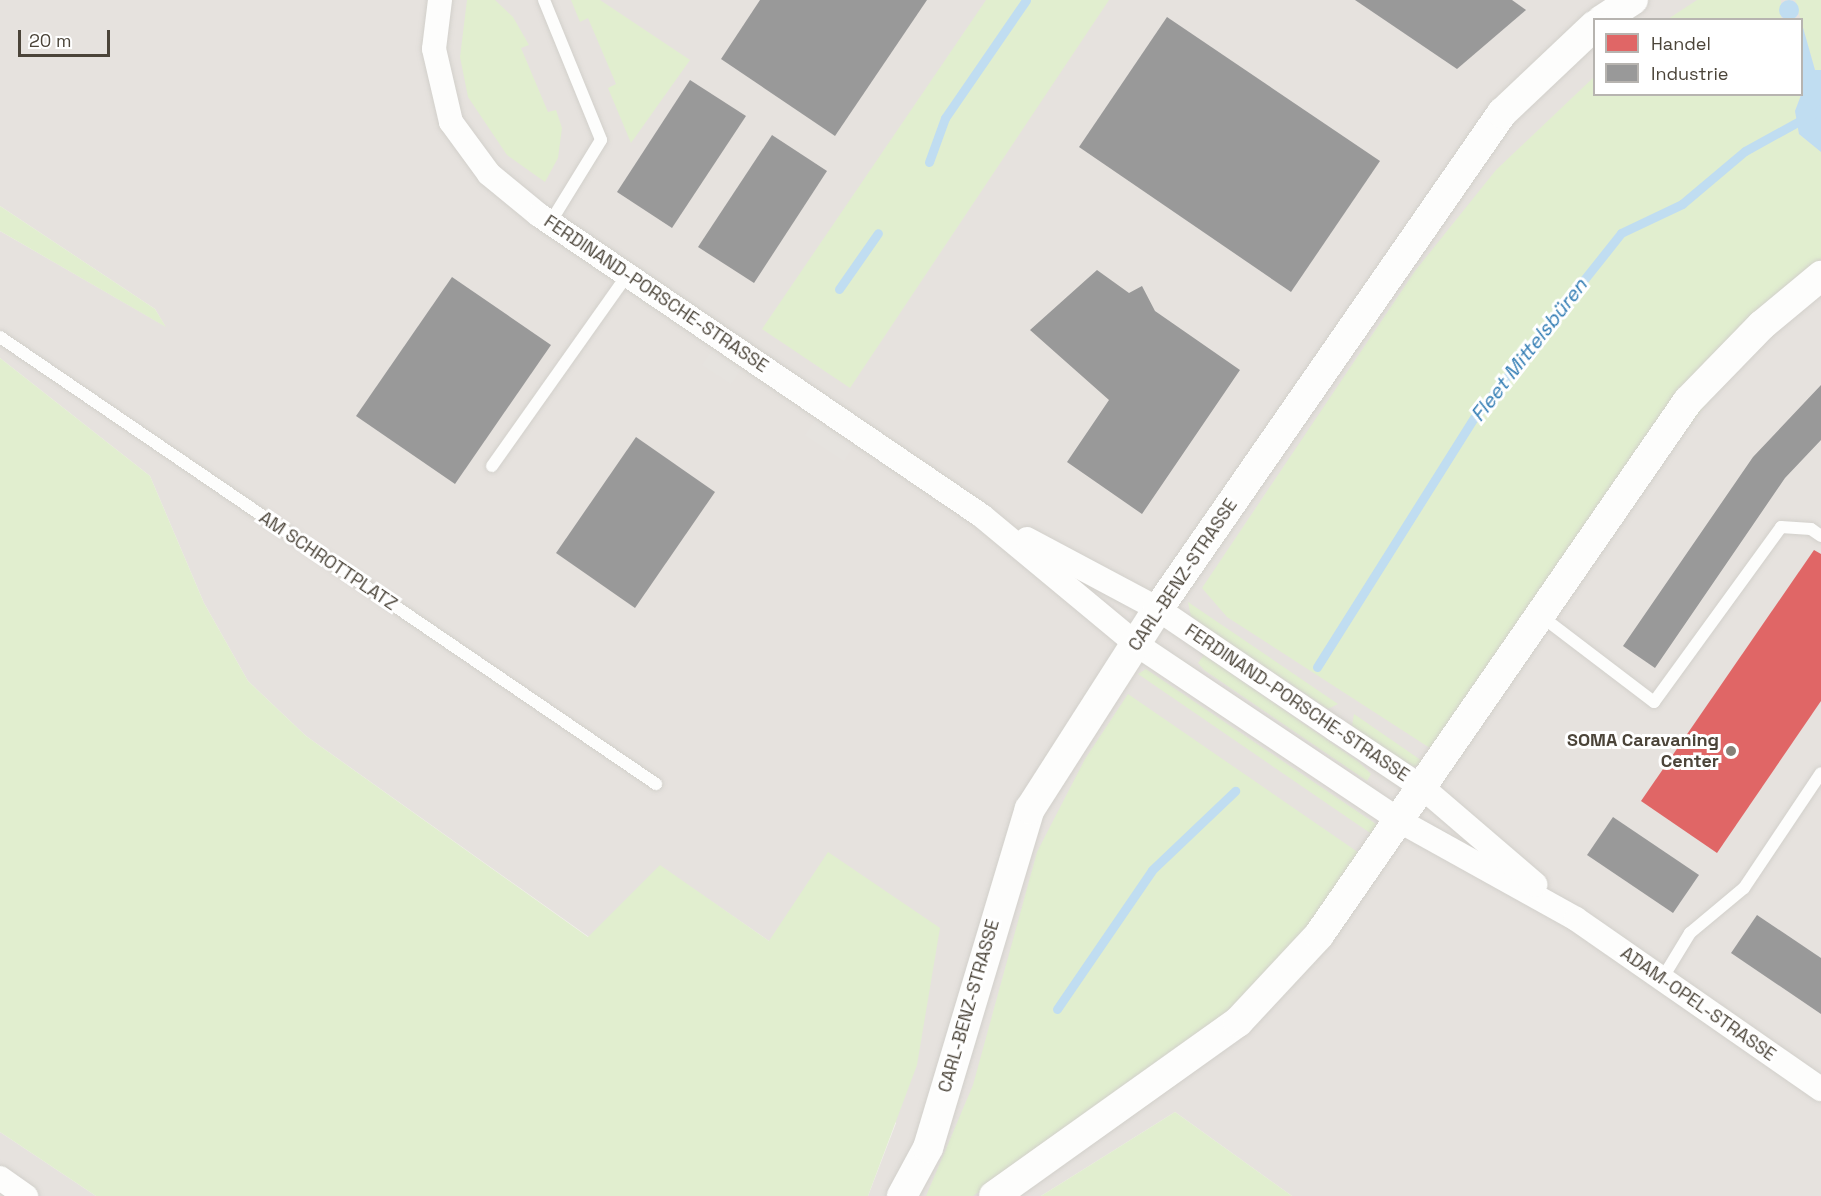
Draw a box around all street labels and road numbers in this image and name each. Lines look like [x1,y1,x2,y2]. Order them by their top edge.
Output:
street label: FERDINAND-PORSCHE-STRASSE [540,211,772,377]
street label: CARL-BENZ-STRASSE [1124,495,1242,655]
street label: AM SCHROTTPLATZ [255,507,401,615]
street label: FERDINAND-PORSCHE-STRASSE [1181,620,1413,786]
street label: CARL-BENZ-STRASSE [934,917,1004,1095]
street label: ADAM-OPEL-STRASSE [1616,942,1780,1066]

